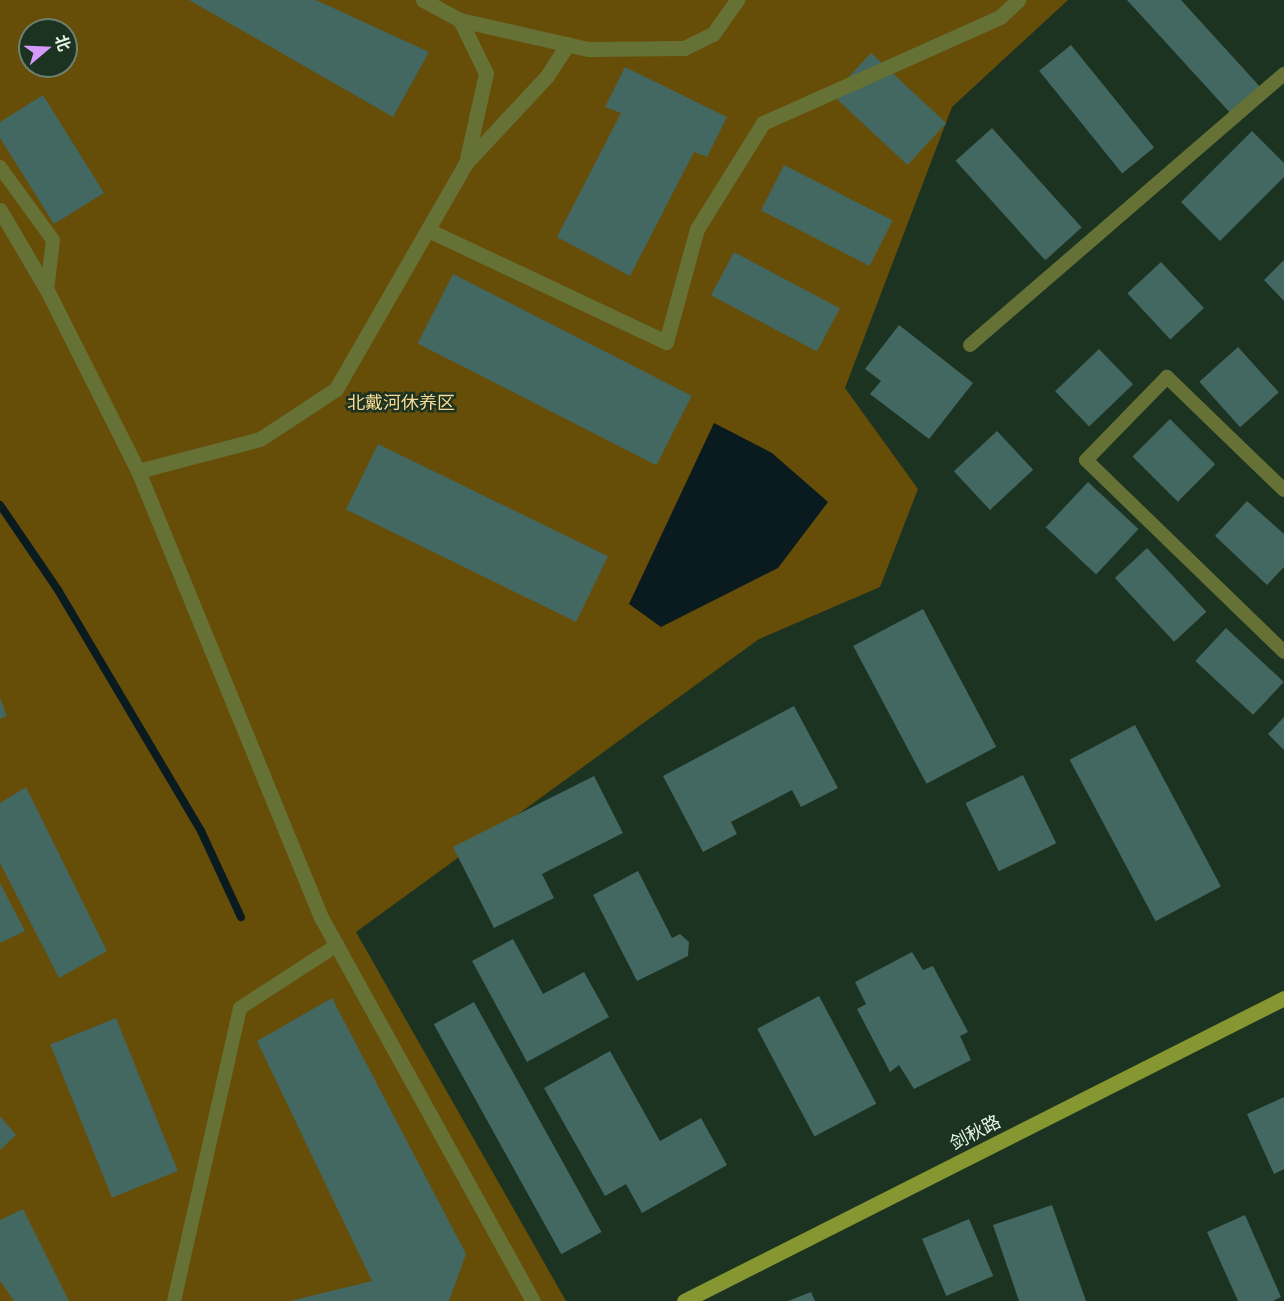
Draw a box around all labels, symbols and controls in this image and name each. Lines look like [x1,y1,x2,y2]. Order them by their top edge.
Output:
north arrow [18,18,78,78]
text: 北 [50,32,76,54]
park label: 北戴河休养区 [347,391,455,413]
street label: 剑秋路 [946,1110,1004,1154]

